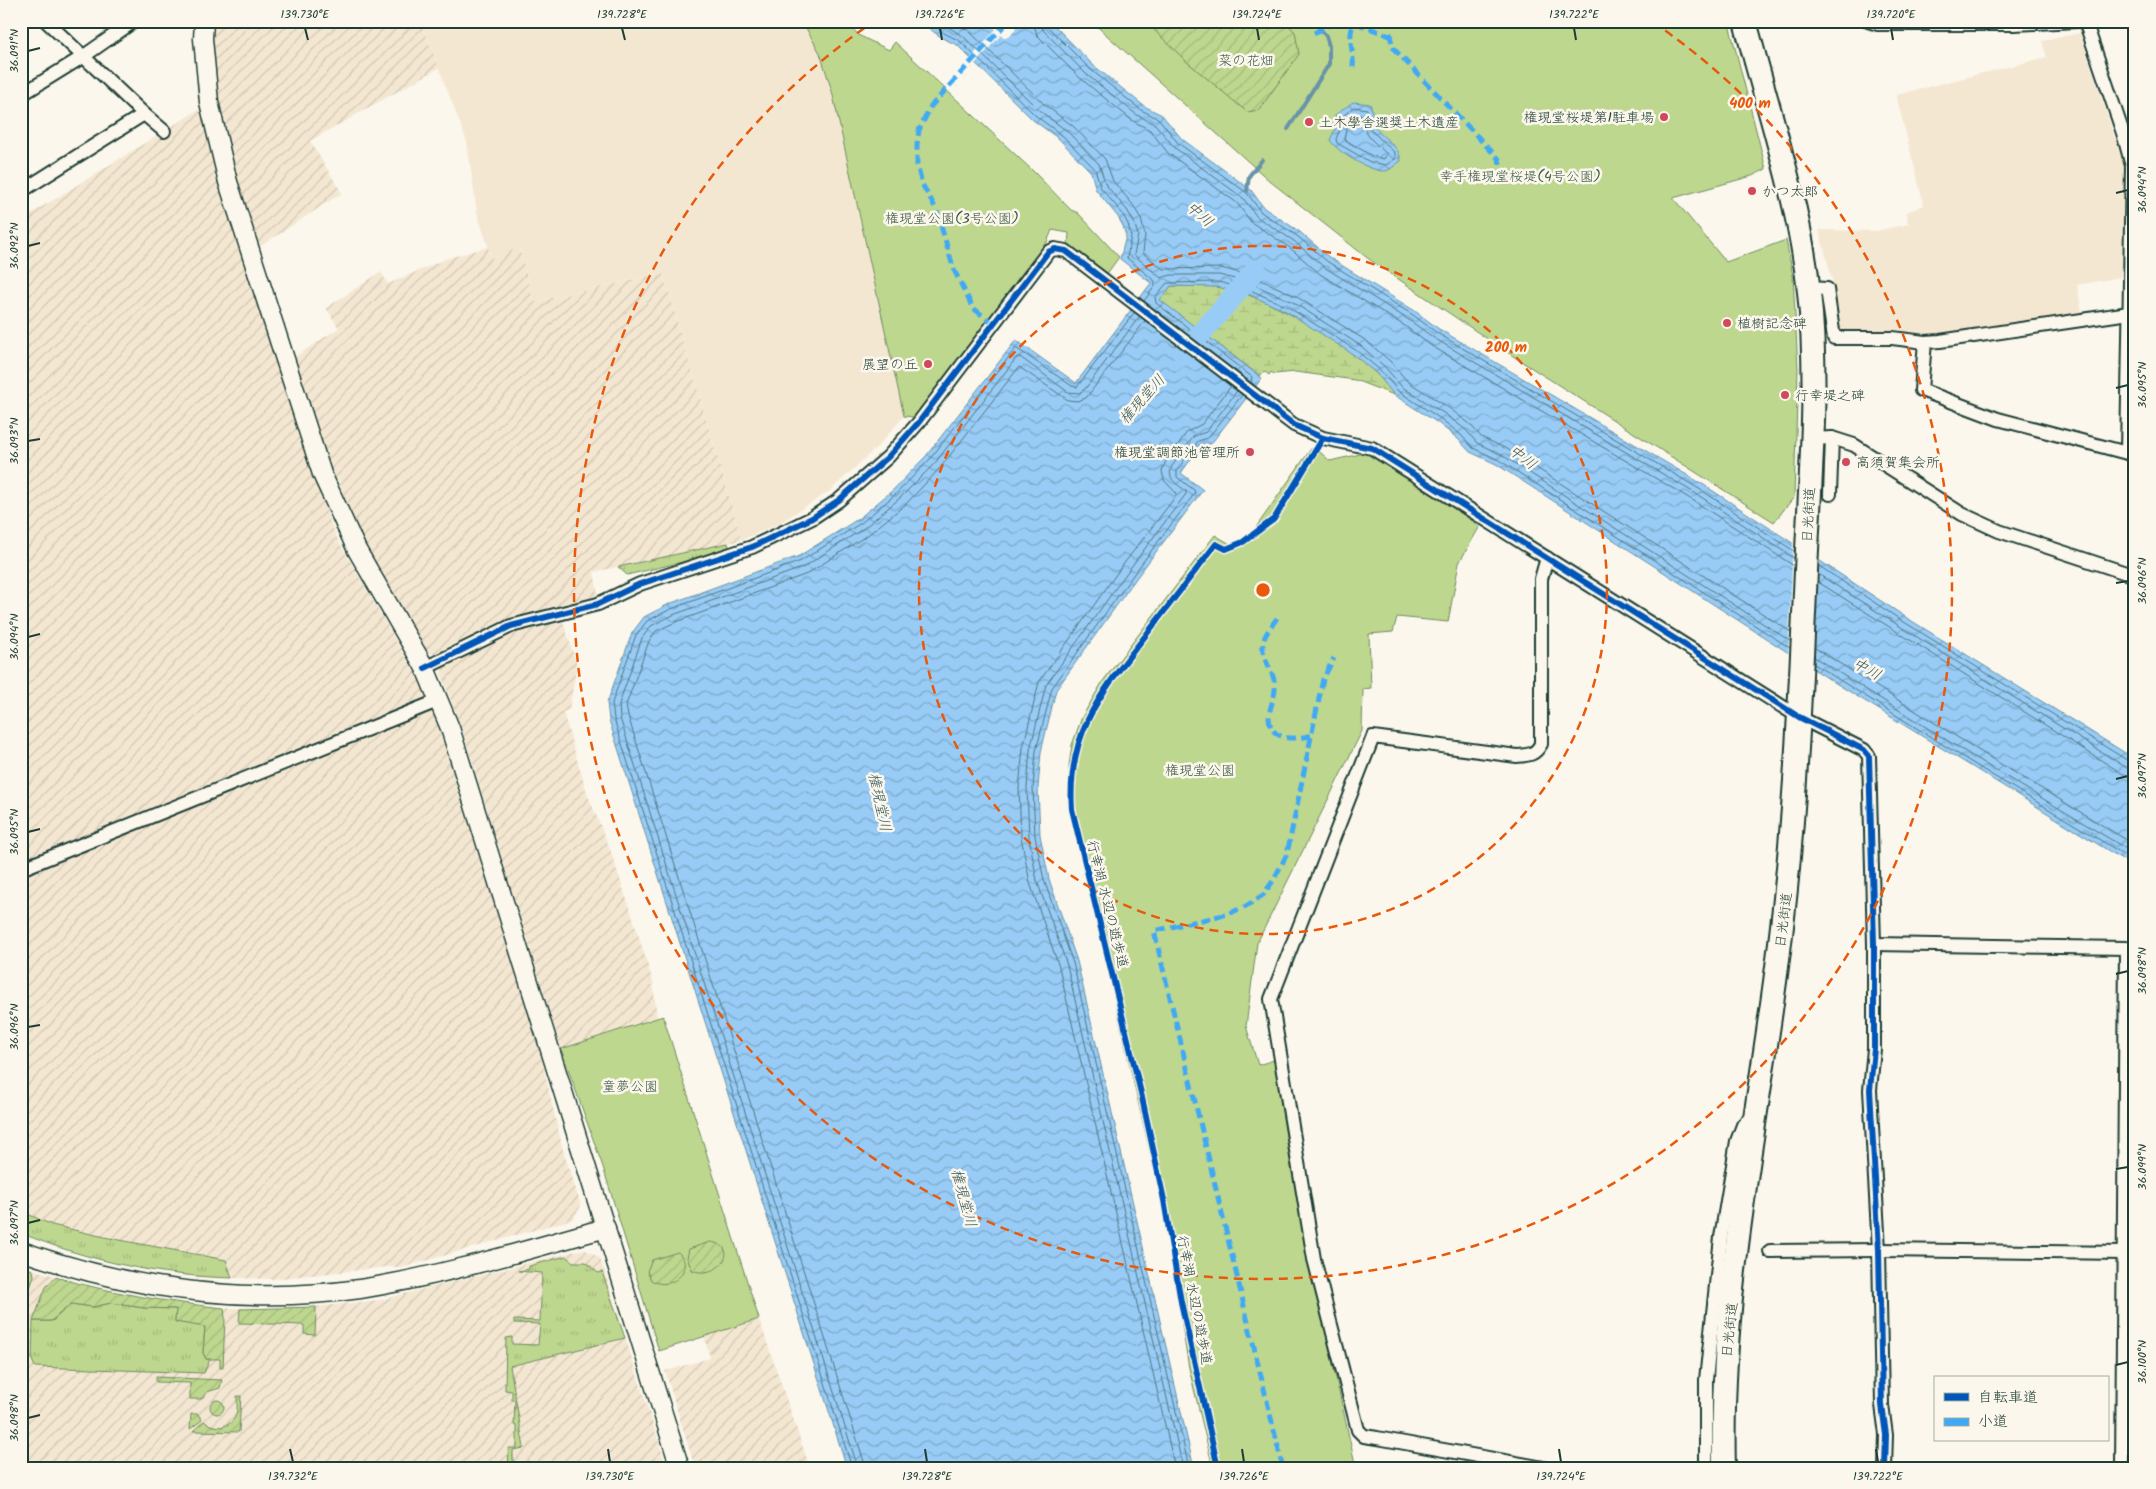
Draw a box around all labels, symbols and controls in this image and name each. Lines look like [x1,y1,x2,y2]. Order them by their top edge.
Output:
text: 139.730°E [281,5,330,24]
text: 139.728°E [597,5,648,24]
text: 139.726°E [915,5,966,24]
text: 139.724°E [1232,5,1283,24]
text: 139.722°E [1549,5,1600,24]
text: 139.720°E [1867,5,1916,24]
text: 36.091°N [5,29,24,73]
park label: 菜の花畑 [1218,50,1274,72]
text: 400 m [1729,92,1771,116]
place label: 権現堂桜堤第1駐車場 [1524,107,1654,129]
marker: 権現堂桜堤第1駐車場 [1658,111,1670,123]
place label: 土木學舎選奨土木遺産 [1319,112,1459,134]
marker: 土木學舎選奨土木遺産 [1303,116,1315,128]
park label: 幸手権現堂桜堤(4号公園) [1439,166,1601,188]
text: 36.094°N [2133,166,2152,214]
place label: かつ太郎 [1762,181,1818,203]
marker: かつ太郎 [1746,185,1758,197]
water label: 中川 [1180,196,1219,234]
park label: 権現堂公園(3号公園) [885,208,1019,230]
text: 36.092°N [5,222,24,270]
place label: 植樹記念碑 [1737,313,1807,335]
marker: 植樹記念碑 [1721,317,1733,329]
text: 200 m [1485,336,1527,360]
place label: 展望の丘 [862,354,918,376]
marker: 展望の丘 [922,358,934,370]
text: 36.095°N [2133,362,2152,408]
water label: 権現堂川 [1114,369,1172,430]
place label: 行幸堤之碑 [1795,385,1865,407]
marker: 行幸堤之碑 [1779,389,1791,401]
text: 36.093°N [5,417,24,465]
water label: 中川 [1503,439,1542,476]
place label: 権現堂調節池管理所 [1114,442,1240,464]
marker: 権現堂調節池管理所 [1244,446,1256,458]
place label: 高須賀集会所 [1856,452,1940,474]
marker: 高須賀集会所 [1840,456,1852,468]
street label: 日光街道 [1797,487,1821,544]
text: 36.096°N [2133,557,2152,605]
centre of rings [1254,581,1272,599]
text: 36.094°N [5,613,24,661]
water label: 中川 [1848,652,1885,688]
text: 36.097°N [2133,753,2152,799]
park label: 権現堂公園 [1165,760,1235,782]
water label: 権現堂川 [861,770,897,834]
text: 36.095°N [5,809,24,855]
street label: 行幸湖 水辺の遊歩道 [1080,838,1134,971]
street label: 日光街道 [1770,891,1798,949]
text: 36.098°N [2133,947,2152,995]
text: 36.096°N [5,1003,24,1051]
park label: 童夢公園 [602,1076,658,1098]
text: 36.099°N [2133,1144,2152,1190]
water label: 権現堂川 [944,1166,982,1230]
text: 36.097°N [5,1200,24,1246]
street label: 行幸湖 水辺の遊歩道 [1171,1233,1217,1367]
street label: 日光街道 [1716,1301,1744,1359]
text: 36.100°N [2133,1340,2152,1384]
legend [1934,1376,2108,1442]
text: 自転車道 [1978,1386,2038,1410]
text: 36.098°N [5,1394,24,1442]
text: 小道 [1978,1410,2008,1434]
text: 139.732°E [268,1467,319,1486]
text: 139.730°E [586,1467,635,1486]
text: 139.728°E [902,1467,953,1486]
text: 139.726°E [1219,1467,1270,1486]
text: 139.724°E [1536,1467,1587,1486]
text: 139.722°E [1853,1467,1904,1486]

